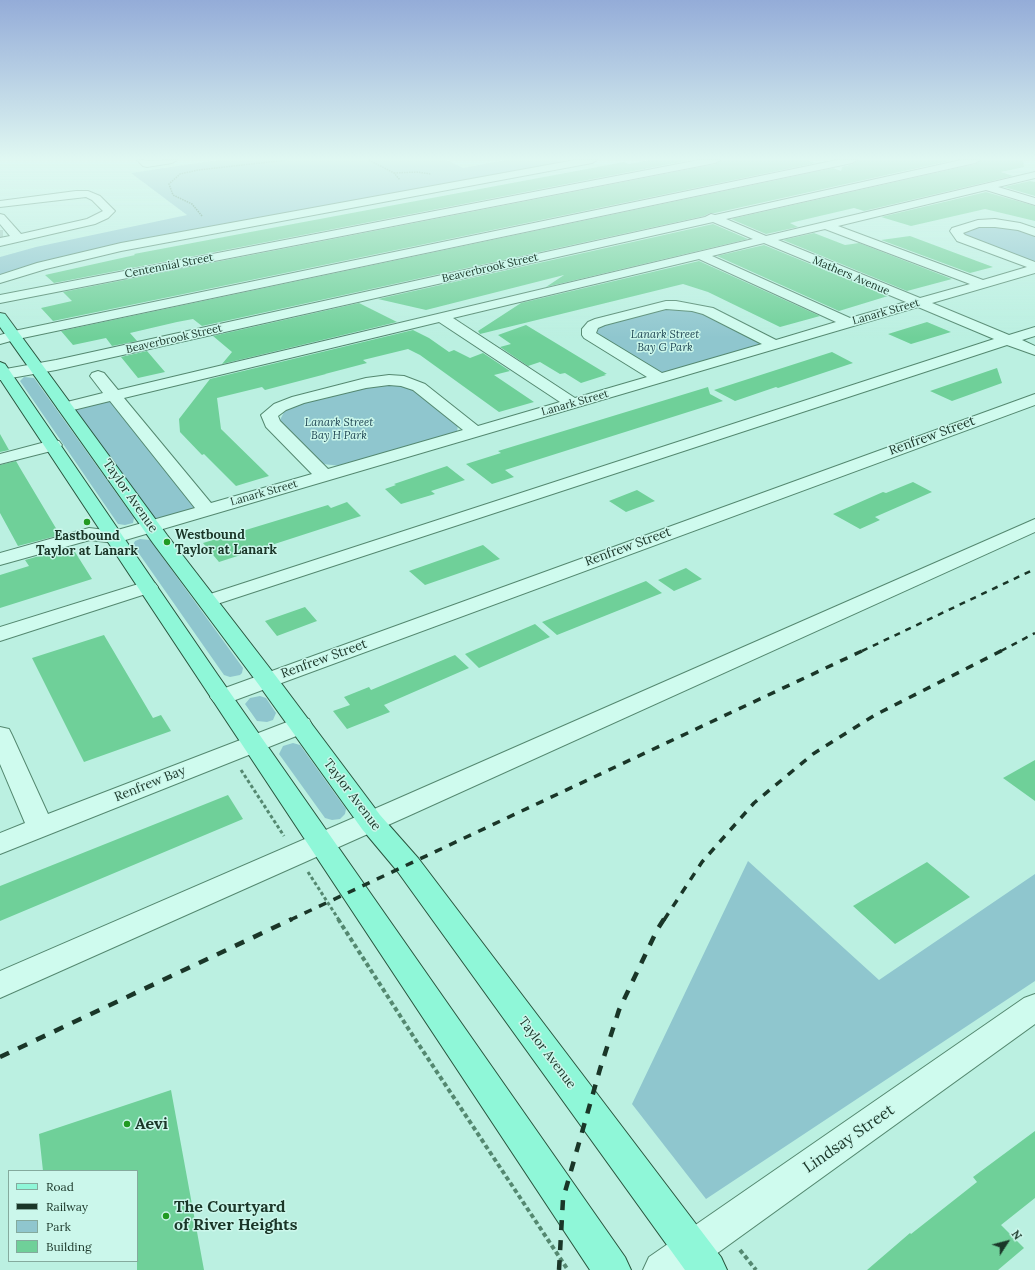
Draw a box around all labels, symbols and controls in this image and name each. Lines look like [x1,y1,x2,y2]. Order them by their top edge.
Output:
street label: Beaverbrook Street [441,250,539,286]
street label: Centennial Street [124,251,214,281]
street label: Mathers Avenue [810,254,892,298]
street label: Lanark Street [851,296,921,328]
street label: Beaverbrook Street [125,321,223,357]
park label: Lanark Street Bay G Park [631,328,699,354]
street label: Lanark Street [540,387,610,419]
street label: Renfrew Street [887,413,977,459]
park label: Lanark Street Bay H Park [305,416,373,442]
street label: Taylor Avenue [99,456,161,536]
street label: Lanark Street [229,477,299,509]
marker: Eastbound Taylor at Lanark [82,517,92,527]
street label: Renfrew Street [583,524,673,570]
place label: Westbound Taylor at Lanark [175,527,277,558]
place label: Eastbound Taylor at Lanark [36,528,138,559]
marker: Westbound Taylor at Lanark [162,537,172,547]
street label: Renfrew Street [279,636,369,682]
street label: Taylor Avenue [320,756,384,834]
street label: Renfrew Bay [112,763,188,805]
street label: Taylor Avenue [515,1014,579,1092]
street label: Lindsay Street [800,1101,898,1177]
place label: Aevi [135,1114,168,1134]
marker: Aevi [122,1119,132,1129]
legend [8,1170,138,1262]
text: Road [46,1179,74,1194]
place label: The Courtyard of River Heights [174,1197,297,1235]
text: Railway [46,1199,88,1214]
marker: The Courtyard of River Heights [161,1211,171,1221]
text: Park [46,1219,71,1234]
north arrow [987,1222,1027,1262]
text: N [1009,1227,1025,1242]
text: Building [46,1239,92,1254]

